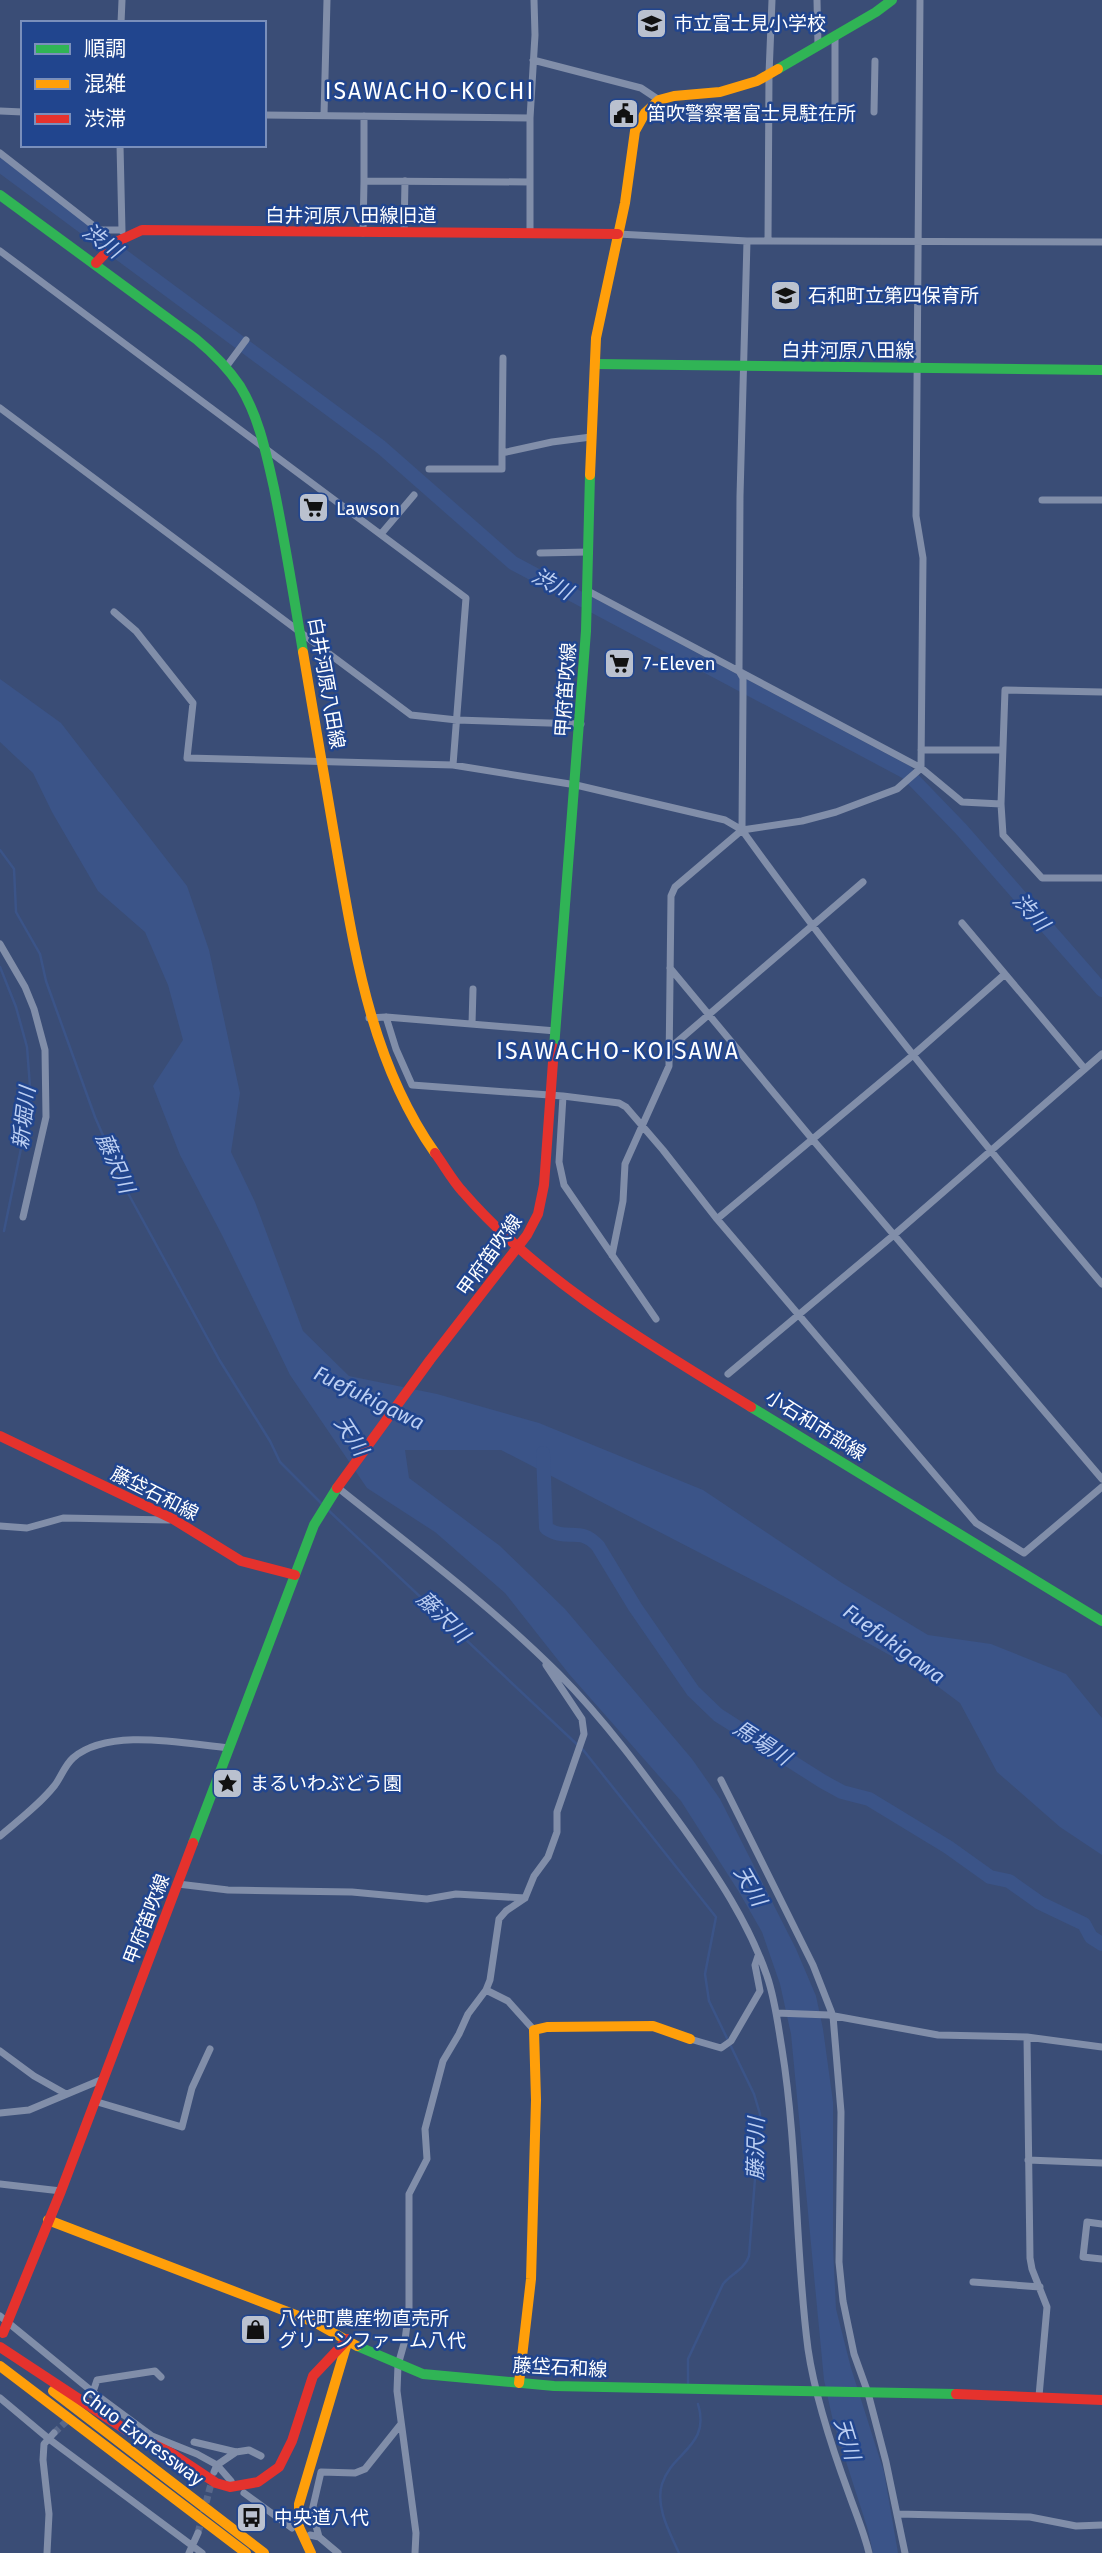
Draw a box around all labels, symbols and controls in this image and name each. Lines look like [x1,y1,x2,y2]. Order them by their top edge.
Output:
school or university icon: 市立富士見小学校 [634,6,668,40]
place label: 市立富士見小学校 [674,12,826,35]
legend [21,21,266,147]
text: 順調 [84,36,126,62]
text: 混雑 [84,71,126,97]
district label: ISAWACHO-KOCHI [325,77,535,105]
public building icon: 笛吹警察署富士見駐在所 [607,96,641,130]
place label: 笛吹警察署富士見駐在所 [647,102,856,125]
text: 渋滞 [84,106,126,132]
street label: 白井河原八田線旧道 [265,204,437,227]
water label: 渋川 [77,218,128,265]
school or university icon: 石和町立第四保育所 [768,278,802,312]
place label: 石和町立第四保育所 [808,284,979,307]
street label: 白井河原八田線 [781,339,915,362]
supermarket icon: Lawson [296,491,330,525]
place label: Lawson [336,497,400,520]
water label: 渋川 [527,563,578,606]
street label: 白井河原八田線 [304,616,349,751]
street label: 甲府笛吹線 [551,642,580,738]
supermarket icon: 7-Eleven [603,646,637,680]
place label: 7-Eleven [643,652,716,675]
water label: 渋川 [1007,888,1056,938]
district label: ISAWACHO-KOISAWA [496,1037,740,1065]
water label: 新堀川 [7,1083,41,1151]
water label: 藤沢川 [90,1129,141,1199]
street label: 甲府笛吹線 [452,1210,527,1300]
water label: Fuefukigawa [310,1360,428,1436]
street label: 小石和市部線 [761,1385,870,1465]
water label: 天川 [329,1411,374,1462]
street label: 藤垈石和線 [107,1462,202,1525]
water label: 藤沢川 [411,1586,476,1650]
water label: Fuefukigawa [838,1598,950,1690]
water label: 馬場川 [729,1715,797,1772]
place icon: まるいわぶどう園 [210,1766,244,1800]
place label: まるいわぶどう園 [250,1772,402,1795]
water label: 天川 [728,1861,773,1912]
street label: 甲府笛吹線 [119,1871,174,1968]
water label: 藤沢川 [742,2115,770,2181]
place label: 八代町農産物直売所 グリーンファーム八代 [278,2307,466,2352]
shop icon: 八代町農産物直売所 グリーンファーム八代 [238,2312,272,2346]
street label: 藤垈石和線 [512,2354,608,2381]
street label: Chuo Expressway [77,2384,209,2491]
water label: 天川 [828,2415,866,2465]
bus stop icon: 中央道八代 [234,2500,268,2534]
place label: 中央道八代 [274,2506,369,2529]

